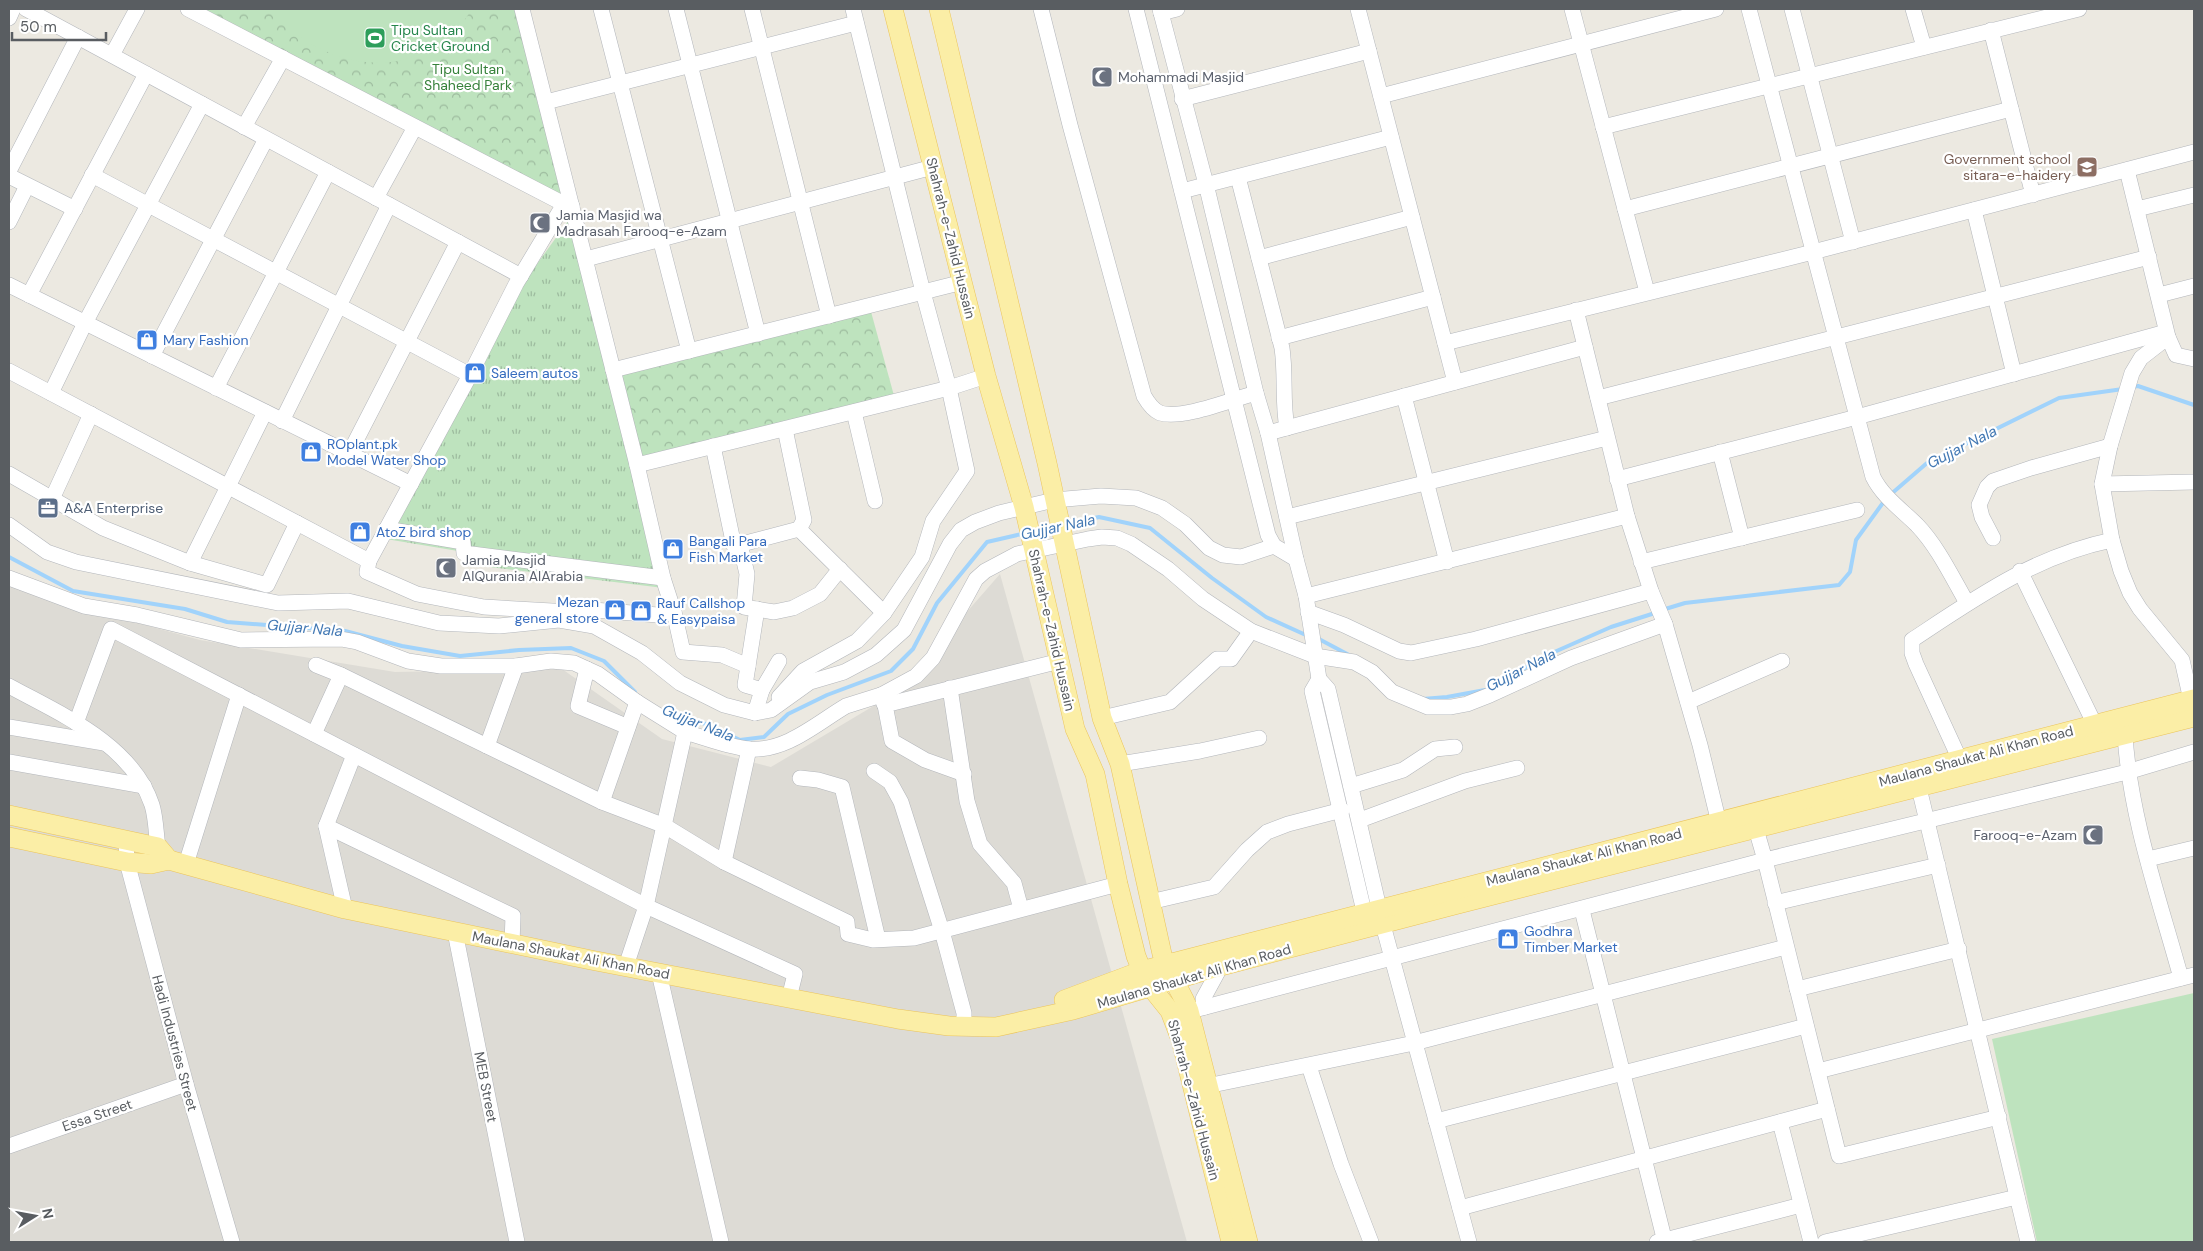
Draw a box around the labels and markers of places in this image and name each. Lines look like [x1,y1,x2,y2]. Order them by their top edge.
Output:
place label: Tipu Sultan Cricket Ground [391,21,490,55]
sports icon: Tipu Sultan Cricket Ground [363,26,387,50]
mosque icon: Mohammadi Masjid [1090,65,1114,89]
place label: Mohammadi Masjid [1118,68,1244,86]
place label: Government school sitara-e-haidery [1944,150,2071,184]
school or university icon: Government school sitara-e-haidery [2075,155,2099,179]
place label: Jamia Masjid wa Madrasah Farooq-e-Azam [556,206,727,240]
mosque icon: Jamia Masjid wa Madrasah Farooq-e-Azam [528,211,552,235]
shop icon: Mary Fashion [135,328,159,352]
place label: Mary Fashion [163,331,248,349]
shop icon: Saleem autos [463,361,487,385]
place label: Saleem autos [491,364,578,382]
place label: ROplant.pk Model Water Shop [327,435,447,469]
shop icon: ROplant.pk Model Water Shop [299,440,323,464]
office icon: A&A Enterprise [36,496,60,520]
place label: A&A Enterprise [64,499,163,517]
shop icon: AtoZ bird shop [348,520,372,544]
place label: AtoZ bird shop [376,523,472,541]
place label: Bangali Para Fish Market [689,532,767,566]
shop icon: Bangali Para Fish Market [661,537,685,561]
place label: Jamia Masjid AlQurania AlArabia [462,551,583,585]
mosque icon: Jamia Masjid AlQurania AlArabia [434,556,458,580]
place label: Mezan general store [515,593,599,627]
place label: Rauf Callshop & Easypaisa [657,594,746,628]
shop icon: Mezan general store [603,598,627,622]
shop icon: Rauf Callshop & Easypaisa [629,599,653,623]
mosque icon: Farooq-e-Azam [2081,823,2105,847]
place label: Farooq-e-Azam [1974,826,2077,844]
place label: Godhra Timber Market [1524,922,1618,956]
shop icon: Godhra Timber Market [1496,927,1520,951]

